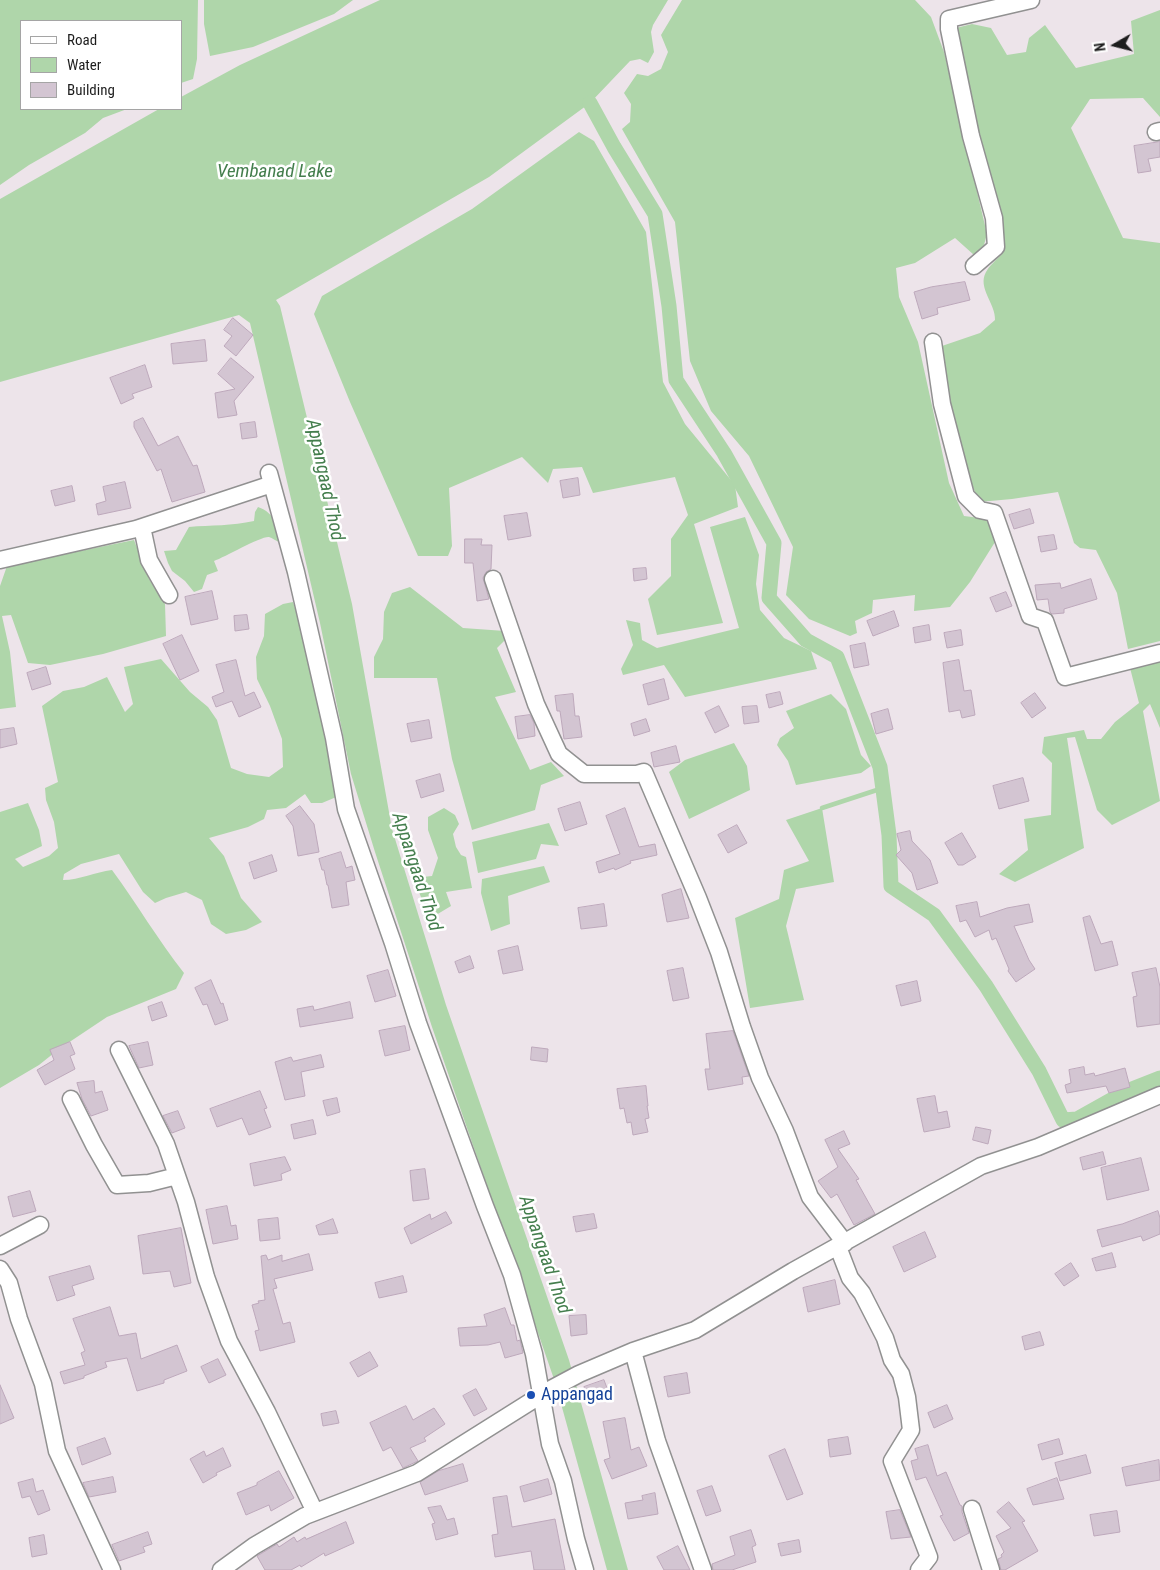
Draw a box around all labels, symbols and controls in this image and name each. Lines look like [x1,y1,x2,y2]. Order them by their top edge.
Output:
legend [20,20,182,110]
north arrow [1090,20,1140,70]
text: Road [67,31,97,49]
text: N [1092,42,1109,52]
text: Water [67,56,101,74]
text: Building [67,81,115,99]
water label: Vembanad Lake [217,161,333,183]
water label: Appangaad Thod [300,417,348,543]
water label: Appangaad Thod [386,810,446,934]
water label: Appangaad Thod [513,1193,575,1317]
place label: Appangad [541,1384,613,1406]
marker: Appangad [525,1389,537,1401]

